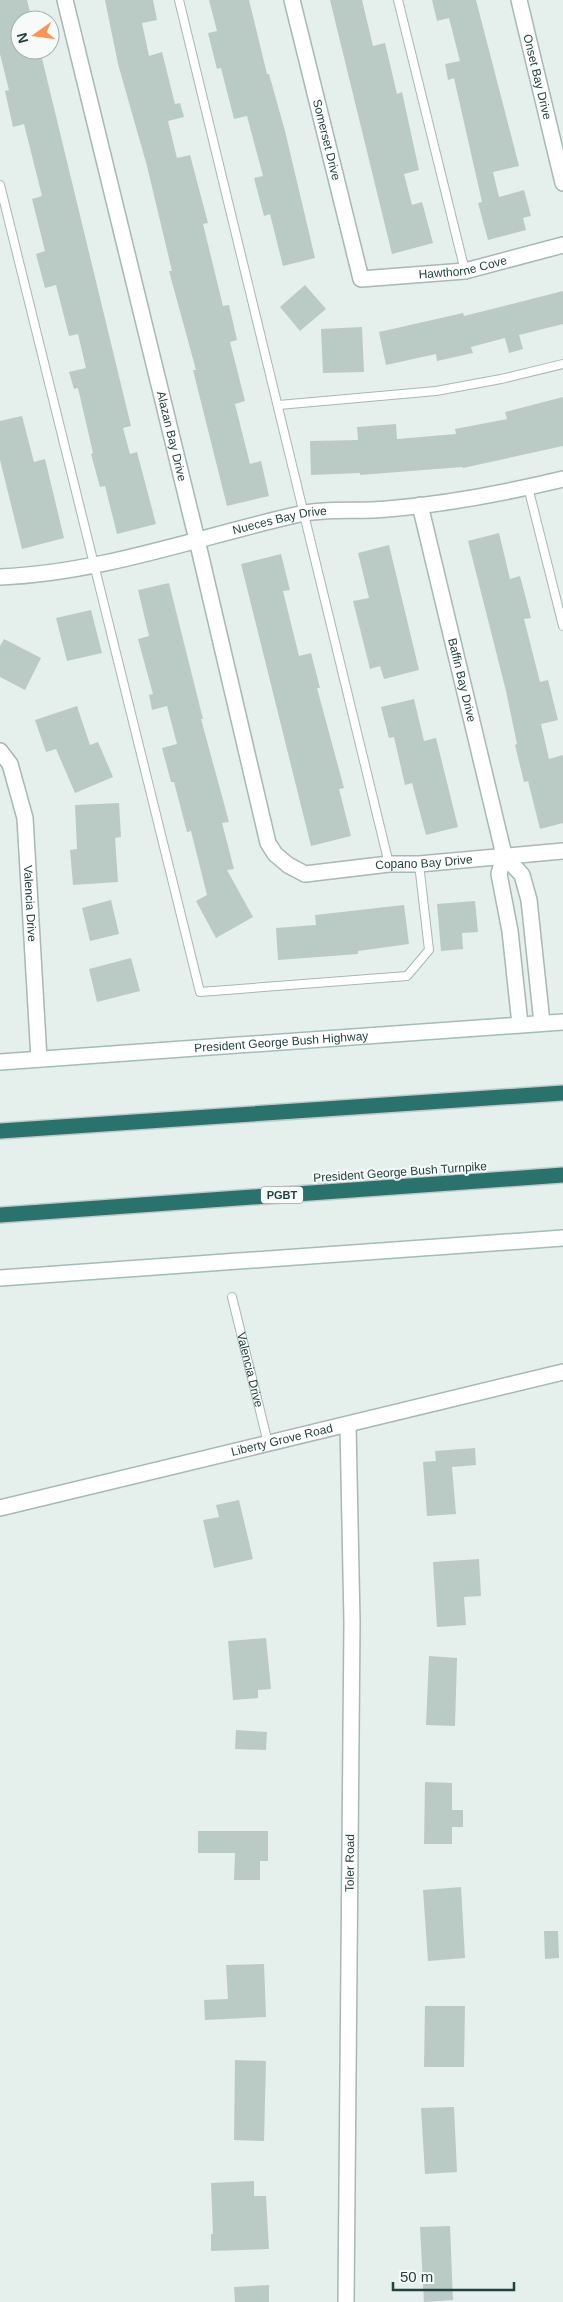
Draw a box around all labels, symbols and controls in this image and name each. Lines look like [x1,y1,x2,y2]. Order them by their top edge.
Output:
north arrow [10,10,60,60]
text: N [13,31,31,45]
street label: Onset Bay Drive [520,33,555,121]
street label: Somerset Drive [310,98,343,182]
street label: Hawthorne Cove [418,253,509,282]
street label: Alazan Bay Drive [154,390,189,483]
street label: Nueces Bay Drive [231,504,327,537]
street label: Baffin Bay Drive [445,637,479,724]
street label: Copano Bay Drive [375,852,473,873]
street label: Valencia Drive [21,865,39,942]
street label: President George Bush Highway [194,1029,369,1055]
street label: President George Bush Turnpike [313,1159,488,1185]
road number: PGBT [261,1186,303,1204]
street label: Valencia Drive [234,1331,266,1409]
street label: Liberty Grove Road [230,1421,334,1459]
street label: Toler Road [343,1834,357,1892]
scale bar [393,2260,514,2292]
text: 50 m [400,2268,433,2285]

